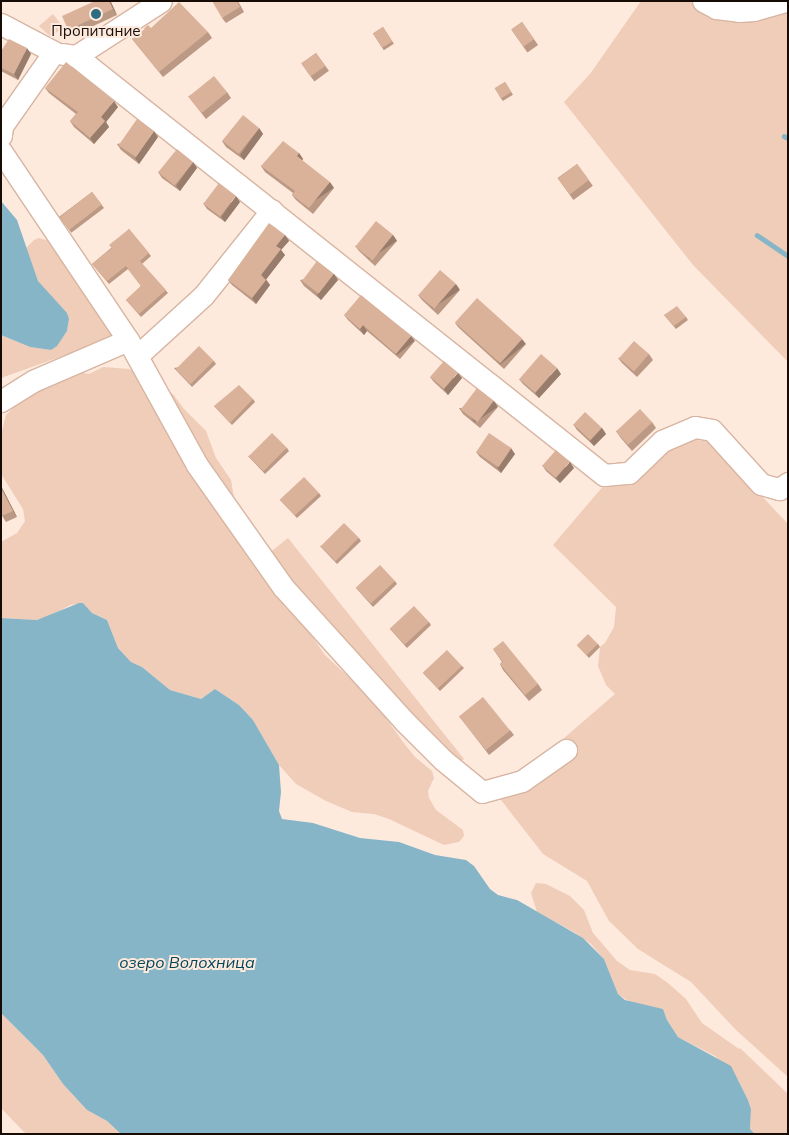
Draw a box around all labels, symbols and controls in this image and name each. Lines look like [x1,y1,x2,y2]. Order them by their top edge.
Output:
marker: Пропитание [90,8,102,20]
place label: Пропитание [51,22,141,40]
water label: озеро Волохница [119,952,255,972]

